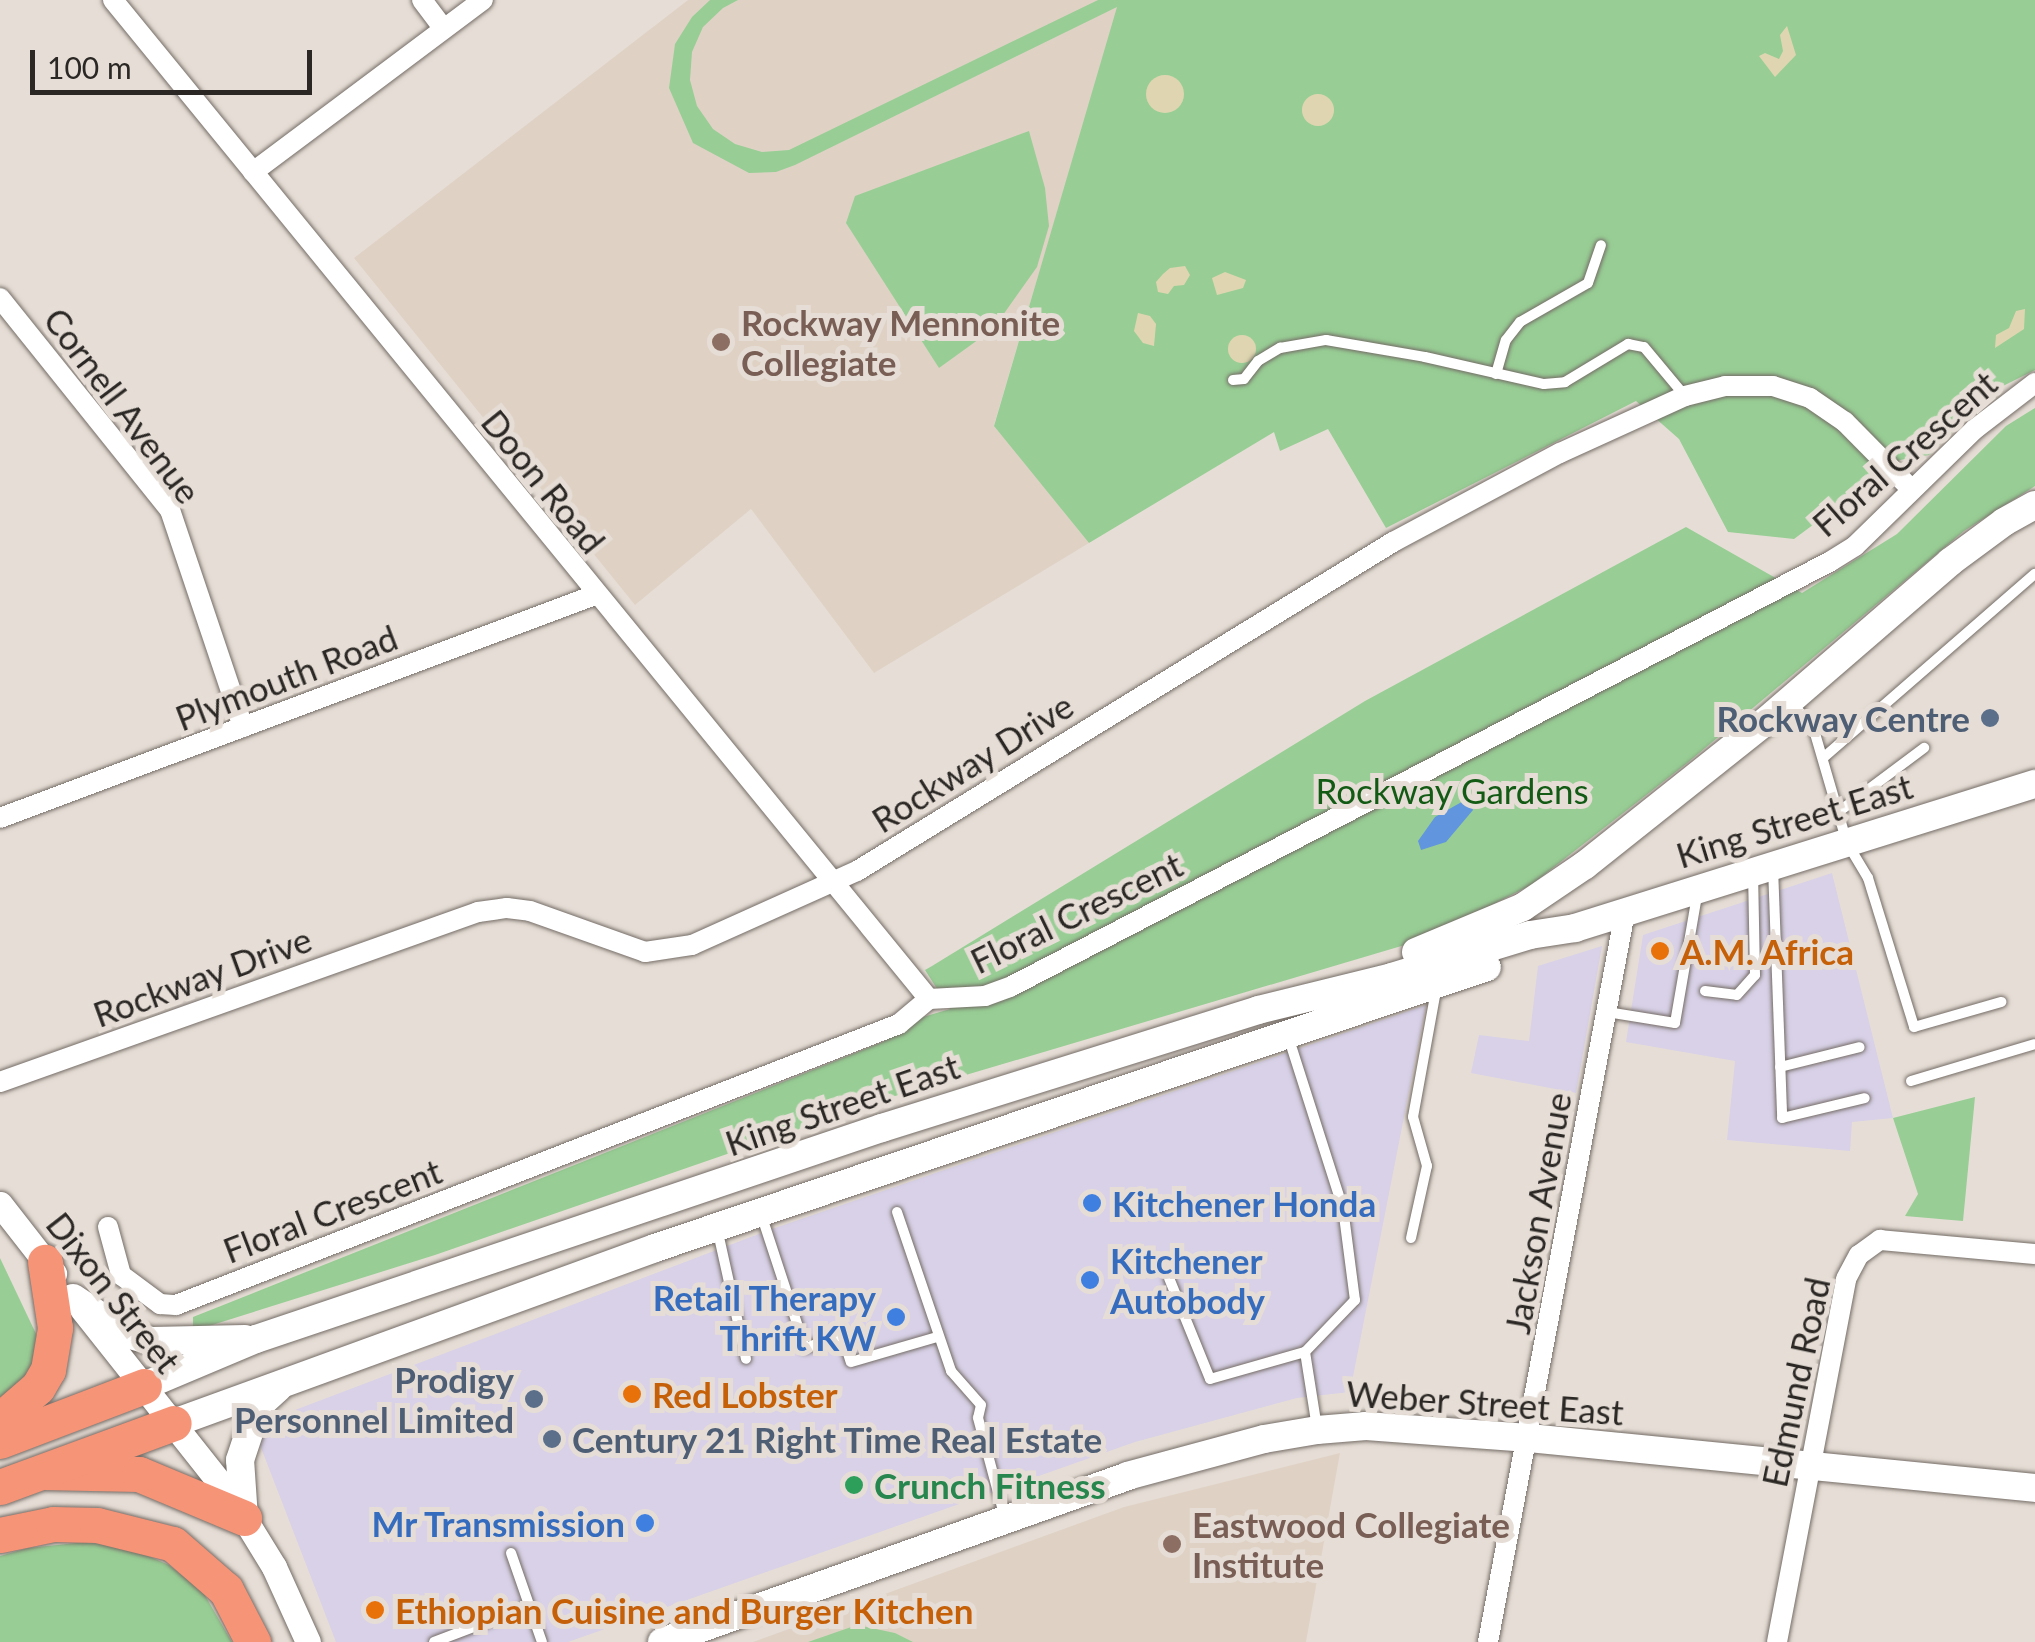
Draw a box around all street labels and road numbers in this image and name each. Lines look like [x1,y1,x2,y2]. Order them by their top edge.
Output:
street label: Cornell Avenue [36,299,210,511]
street label: Floral Crescent [1803,362,2005,544]
street label: Doon Road [474,401,614,561]
street label: Plymouth Road [169,615,403,739]
street label: Rockway Drive [863,683,1081,841]
street label: King Street East [1671,764,1917,876]
street label: Floral Crescent [963,843,1189,981]
street label: Rockway Drive [87,917,317,1035]
street label: King Street East [720,1044,964,1164]
street label: Jackson Avenue [1495,1089,1579,1337]
street label: Floral Crescent [217,1149,447,1271]
street label: Dixon Street [38,1204,190,1380]
street label: Edmund Road [1752,1273,1838,1491]
street label: Weber Street East [1345,1371,1625,1433]

